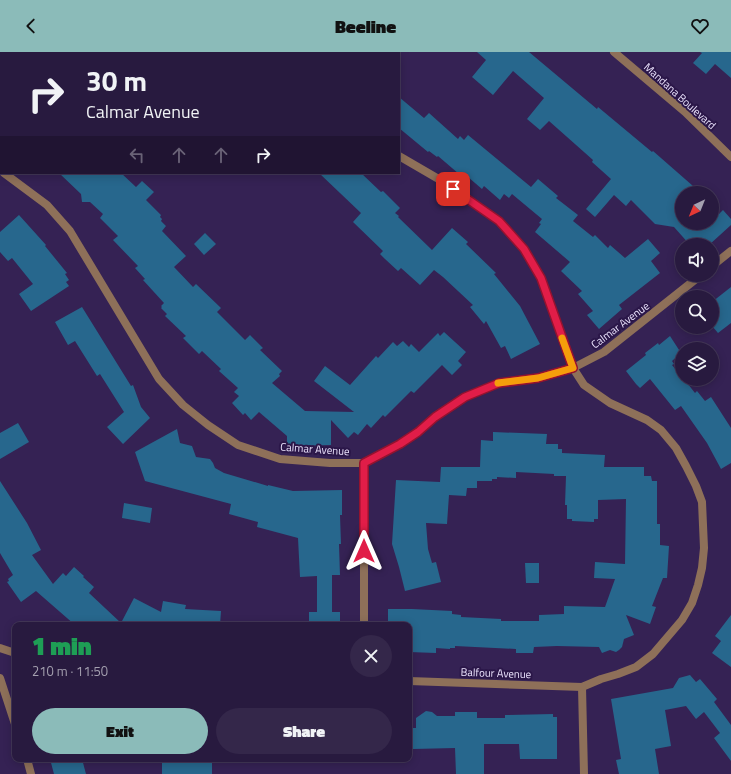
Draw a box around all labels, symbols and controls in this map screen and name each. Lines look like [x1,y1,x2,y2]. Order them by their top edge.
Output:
text: Beeline [335,13,396,40]
icon: back [20,15,42,37]
icon: heart [689,15,711,37]
text: 30 m [86,59,147,102]
street label: Mandana Boulevard [640,59,720,133]
icon: right [20,68,72,120]
text: Calmar Avenue [86,98,200,125]
icon: left [126,144,148,166]
icon: ahead [168,144,190,166]
icon: ahead [210,144,232,166]
icon: right [252,144,274,166]
pin [436,172,470,206]
icon: arrive [442,178,464,200]
north arrow [675,186,719,230]
map controls [675,186,719,386]
button: sound [675,238,719,282]
button: search [675,290,719,334]
street label: Calmar Avenue [587,297,653,352]
button: layers [675,342,719,386]
street label: Calmar Avenue [280,439,351,459]
position arrow [343,530,385,572]
text: 1 min [32,628,92,664]
button: close [350,635,392,677]
text: 210 m · 11:50 [32,661,108,681]
street label: Balfour Avenue [460,664,532,682]
button: Exit [32,708,208,754]
button: Share [216,708,392,754]

